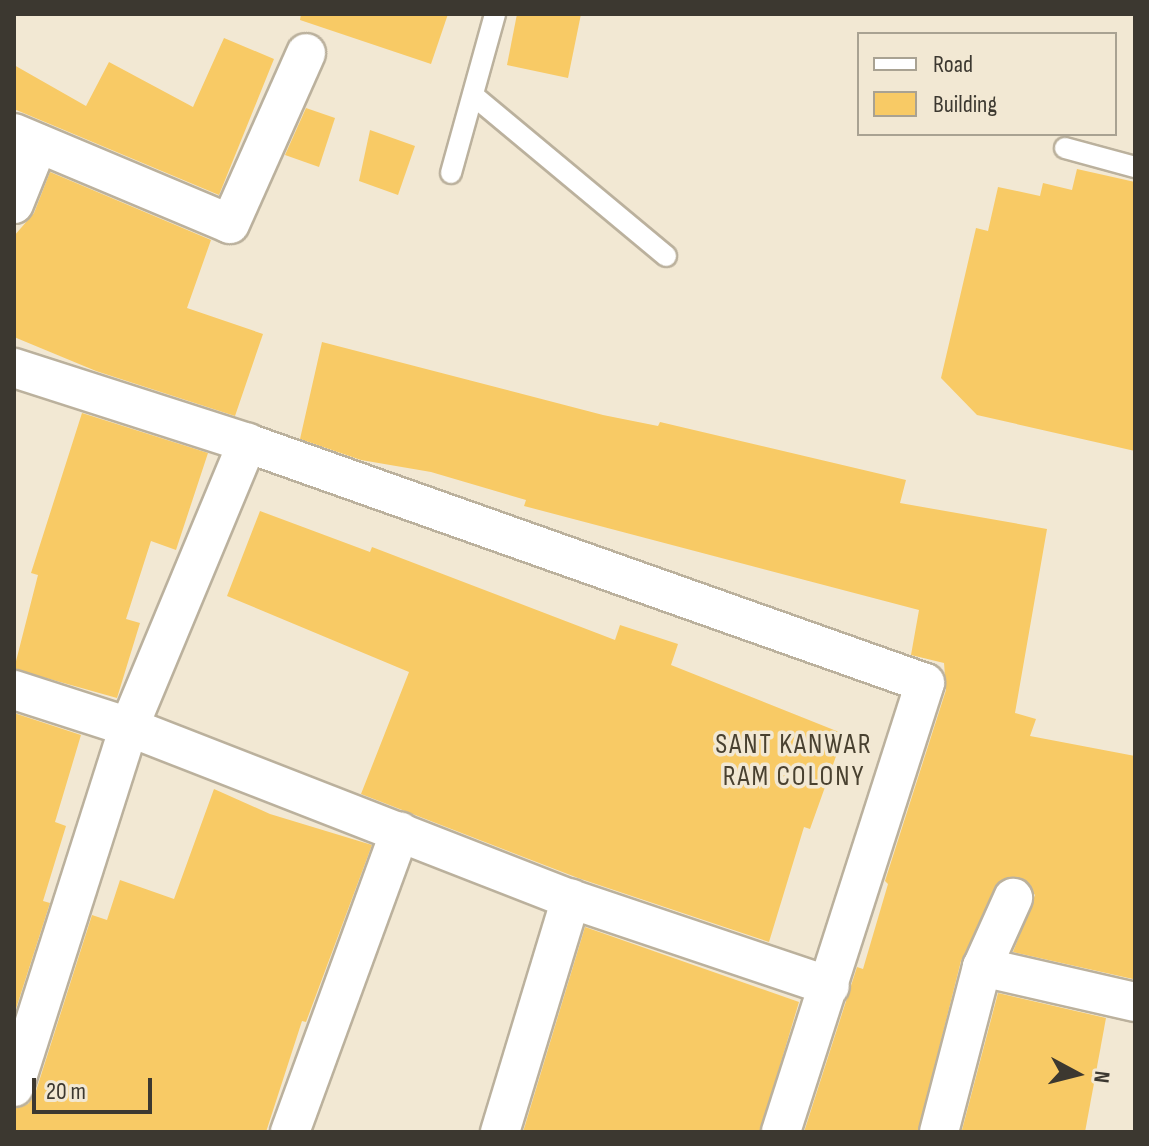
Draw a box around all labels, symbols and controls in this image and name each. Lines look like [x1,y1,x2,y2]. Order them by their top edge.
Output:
legend [857,32,1117,136]
text: Road [933,50,973,79]
text: Building [933,90,997,119]
district label: SANT KANWAR RAM COLONY [715,728,873,794]
north arrow [1037,1034,1117,1114]
scale bar [36,1062,156,1112]
text: N [1087,1070,1115,1084]
text: 20 m [46,1077,86,1106]

